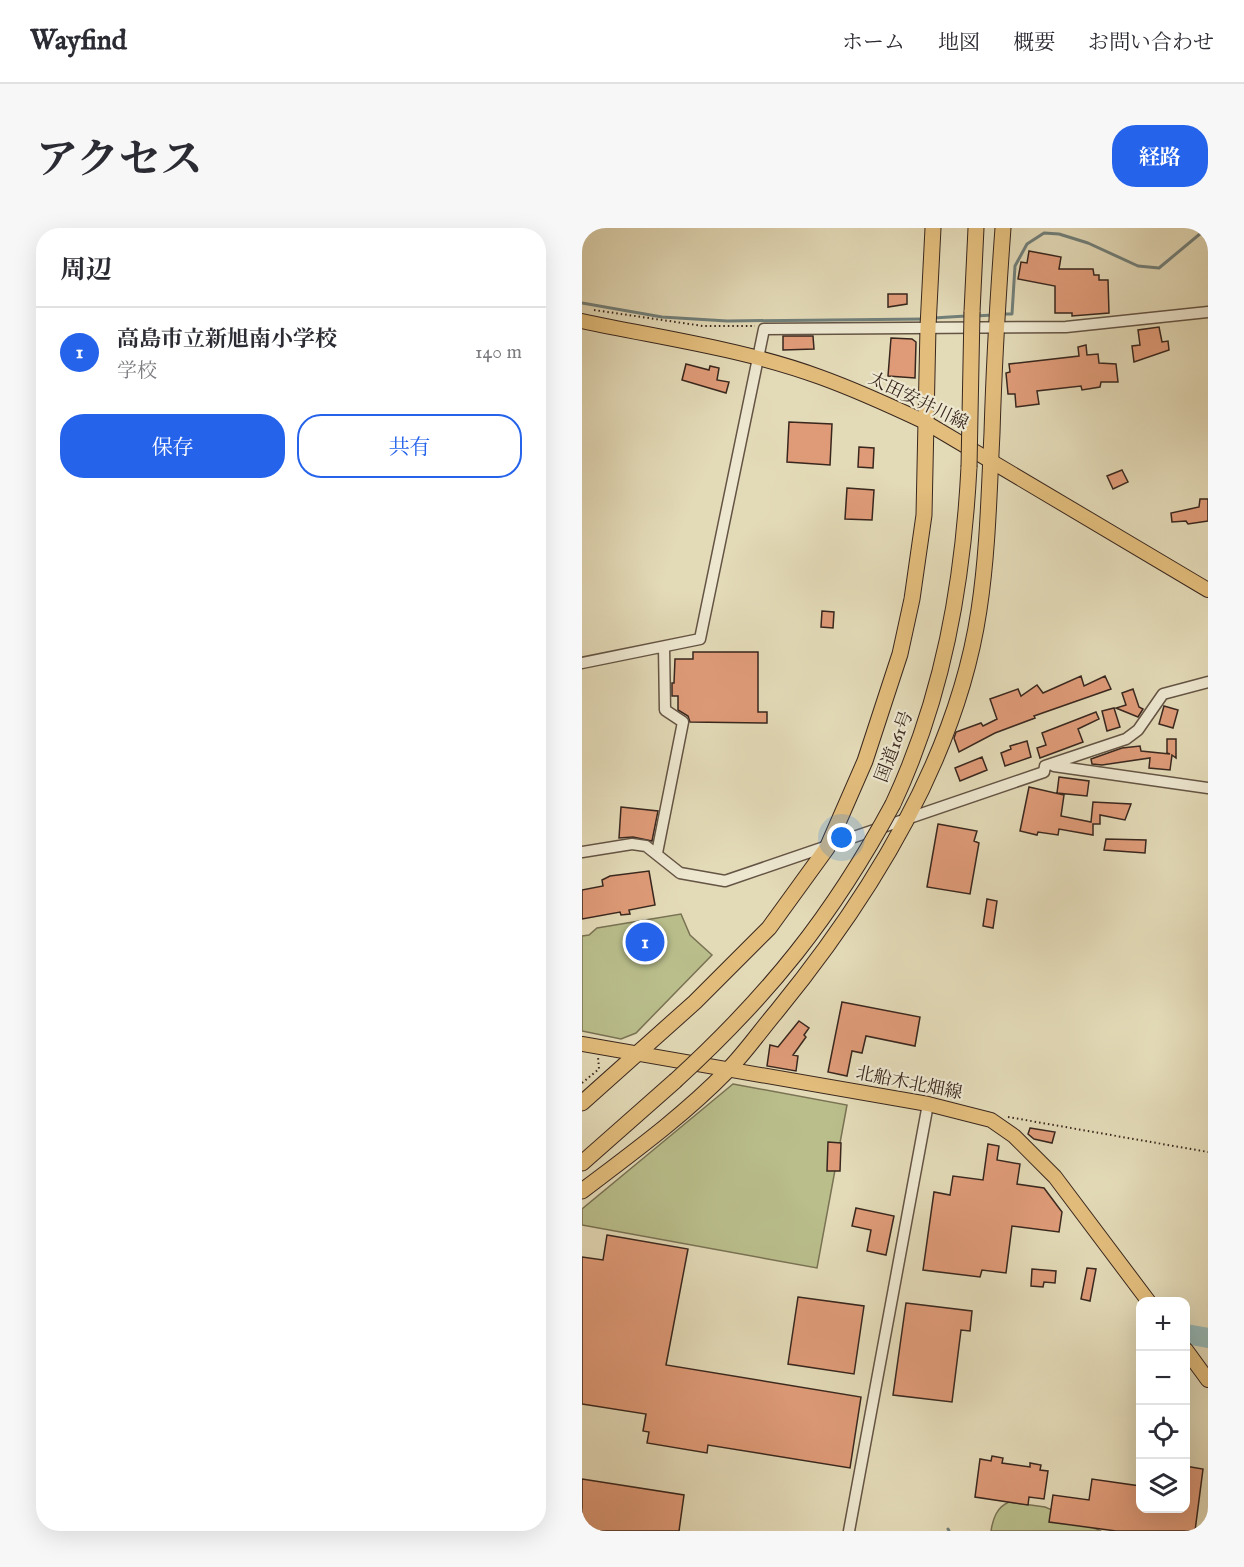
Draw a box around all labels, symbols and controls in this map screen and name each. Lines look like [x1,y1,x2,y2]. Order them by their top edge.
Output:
text: Wayfind [30,24,127,59]
text: ホーム [842,30,905,57]
text: 地図 [938,30,980,57]
text: 概要 [1013,30,1055,57]
text: お問い合わせ [1088,30,1214,57]
button: 経路 [1112,125,1208,187]
text: アクセス [36,135,203,188]
text: 周辺 [60,254,112,287]
text: 高島市立新旭南小学校 [117,326,337,354]
text: 1 [76,340,83,365]
text: 140 m [475,340,522,365]
text: 学校 [117,359,157,384]
street label: 太田安井川線 [864,368,972,436]
button: 保存 [60,414,285,478]
button: 共有 [297,414,522,478]
street label: 国道161号 [871,708,919,786]
your location [827,823,856,852]
pin: 1 [626,920,664,964]
street label: 北船木北畑線 [854,1062,964,1106]
map controls [1136,1297,1190,1513]
button: + [1136,1297,1190,1351]
button: − [1136,1351,1190,1405]
button: locate [1136,1405,1190,1459]
button: layers [1136,1459,1190,1513]

